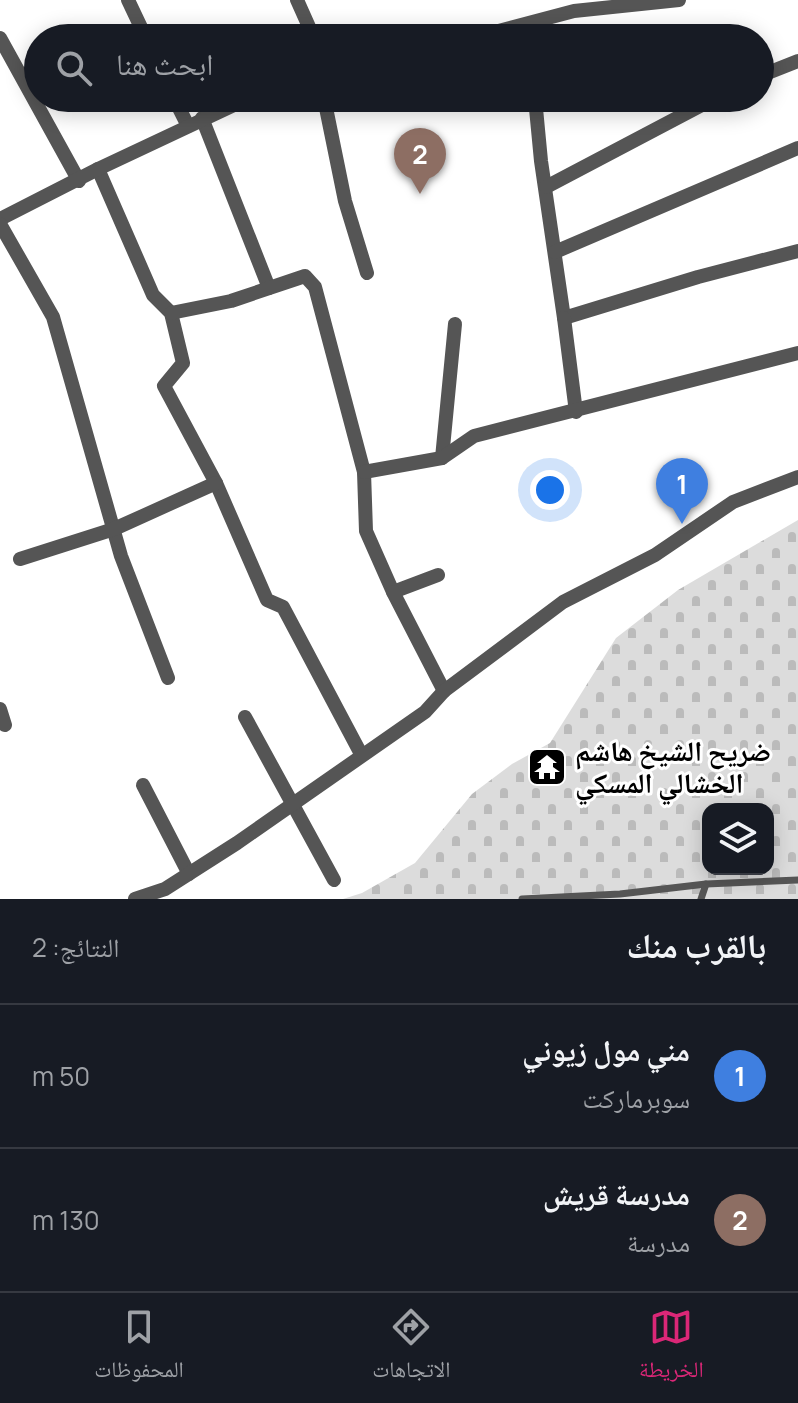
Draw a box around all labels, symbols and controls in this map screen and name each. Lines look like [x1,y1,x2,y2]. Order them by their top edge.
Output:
search box [24,24,774,112]
text: ابحث هنا [116,43,213,84]
icon: search [52,46,96,90]
pin: 2 [394,128,446,194]
pin: 1 [656,458,708,524]
your location [530,470,570,510]
place label: ضريح الشيخ هاشم الخشالي المسكي [575,731,771,806]
temple icon: ضريح الشيخ هاشم الخشالي المسكي [526,746,568,788]
map controls [702,803,774,875]
button: layers [702,803,774,875]
text: بالقرب منك [626,922,766,968]
text: النتائج: 2 [32,929,120,965]
text: مني مول زيوني [522,1029,690,1070]
text: 50 m [32,1058,90,1094]
text: 1 [734,1058,746,1094]
text: سوبرماركت [583,1080,690,1116]
text: مدرسة قريش [543,1173,690,1214]
text: 130 m [32,1202,100,1238]
text: 2 [732,1202,748,1238]
text: مدرسة [627,1224,690,1260]
tab: المحفوظات [94,1305,184,1391]
tab: الاتجاهات [372,1305,450,1391]
tab: الخريطة [639,1305,704,1391]

